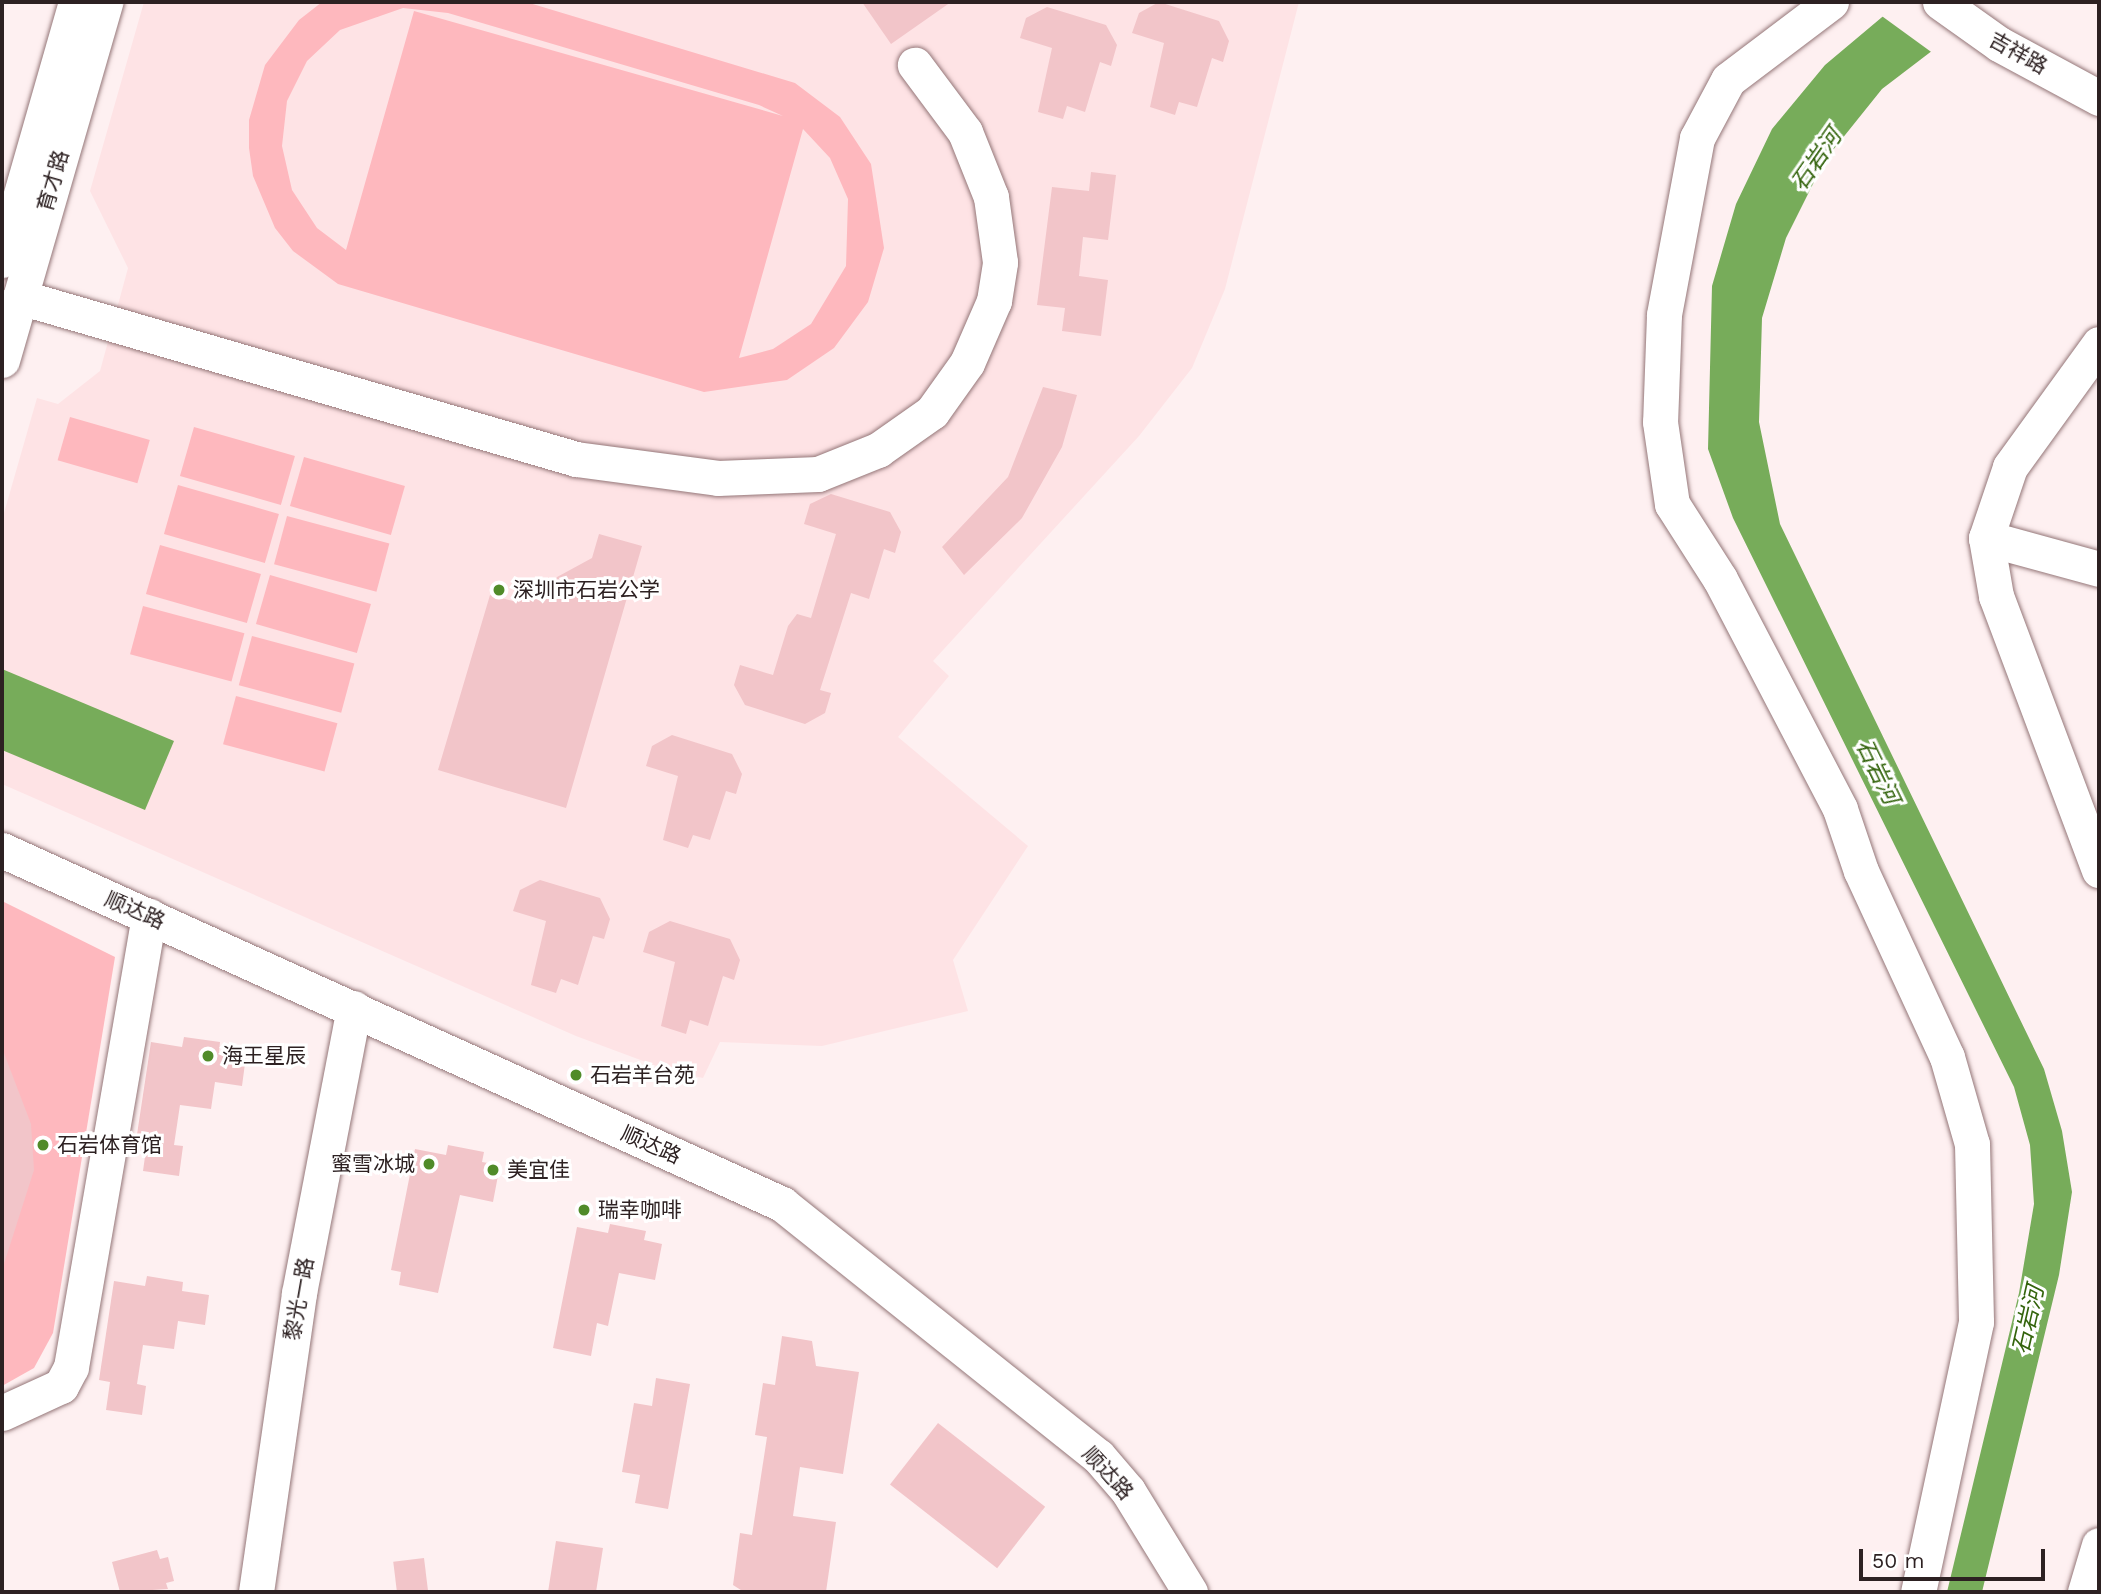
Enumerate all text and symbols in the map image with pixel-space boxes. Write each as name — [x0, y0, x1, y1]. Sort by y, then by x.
street label: 吉祥路 — [1984, 27, 2052, 79]
water label: 石岩河 — [1786, 124, 1848, 196]
street label: 育才路 — [32, 147, 74, 215]
place label: 深圳市石岩公学 — [513, 577, 660, 603]
marker: 深圳市石岩公学 — [491, 582, 507, 598]
water label: 石岩河 — [1849, 735, 1905, 809]
street label: 顺达路 — [101, 886, 169, 934]
place label: 海王星辰 — [222, 1043, 306, 1069]
marker: 海王星辰 — [200, 1048, 216, 1064]
place label: 石岩羊台苑 — [590, 1062, 695, 1088]
marker: 石岩羊台苑 — [568, 1067, 584, 1083]
street label: 顺达路 — [617, 1121, 685, 1169]
place label: 石岩体育馆 — [57, 1132, 162, 1158]
marker: 石岩体育馆 — [35, 1137, 51, 1153]
place label: 蜜雪冰城 — [331, 1151, 415, 1177]
marker: 蜜雪冰城 — [421, 1156, 437, 1172]
place label: 美宜佳 — [507, 1157, 570, 1183]
marker: 美宜佳 — [485, 1162, 501, 1178]
place label: 瑞幸咖啡 — [598, 1197, 682, 1223]
marker: 瑞幸咖啡 — [576, 1202, 592, 1218]
street label: 黎光一路 — [279, 1255, 319, 1343]
water label: 石岩河 — [2008, 1283, 2050, 1357]
street label: 顺达路 — [1078, 1441, 1138, 1505]
scale bar — [1863, 1534, 2048, 1578]
text: 50 m — [1872, 1548, 1924, 1573]

